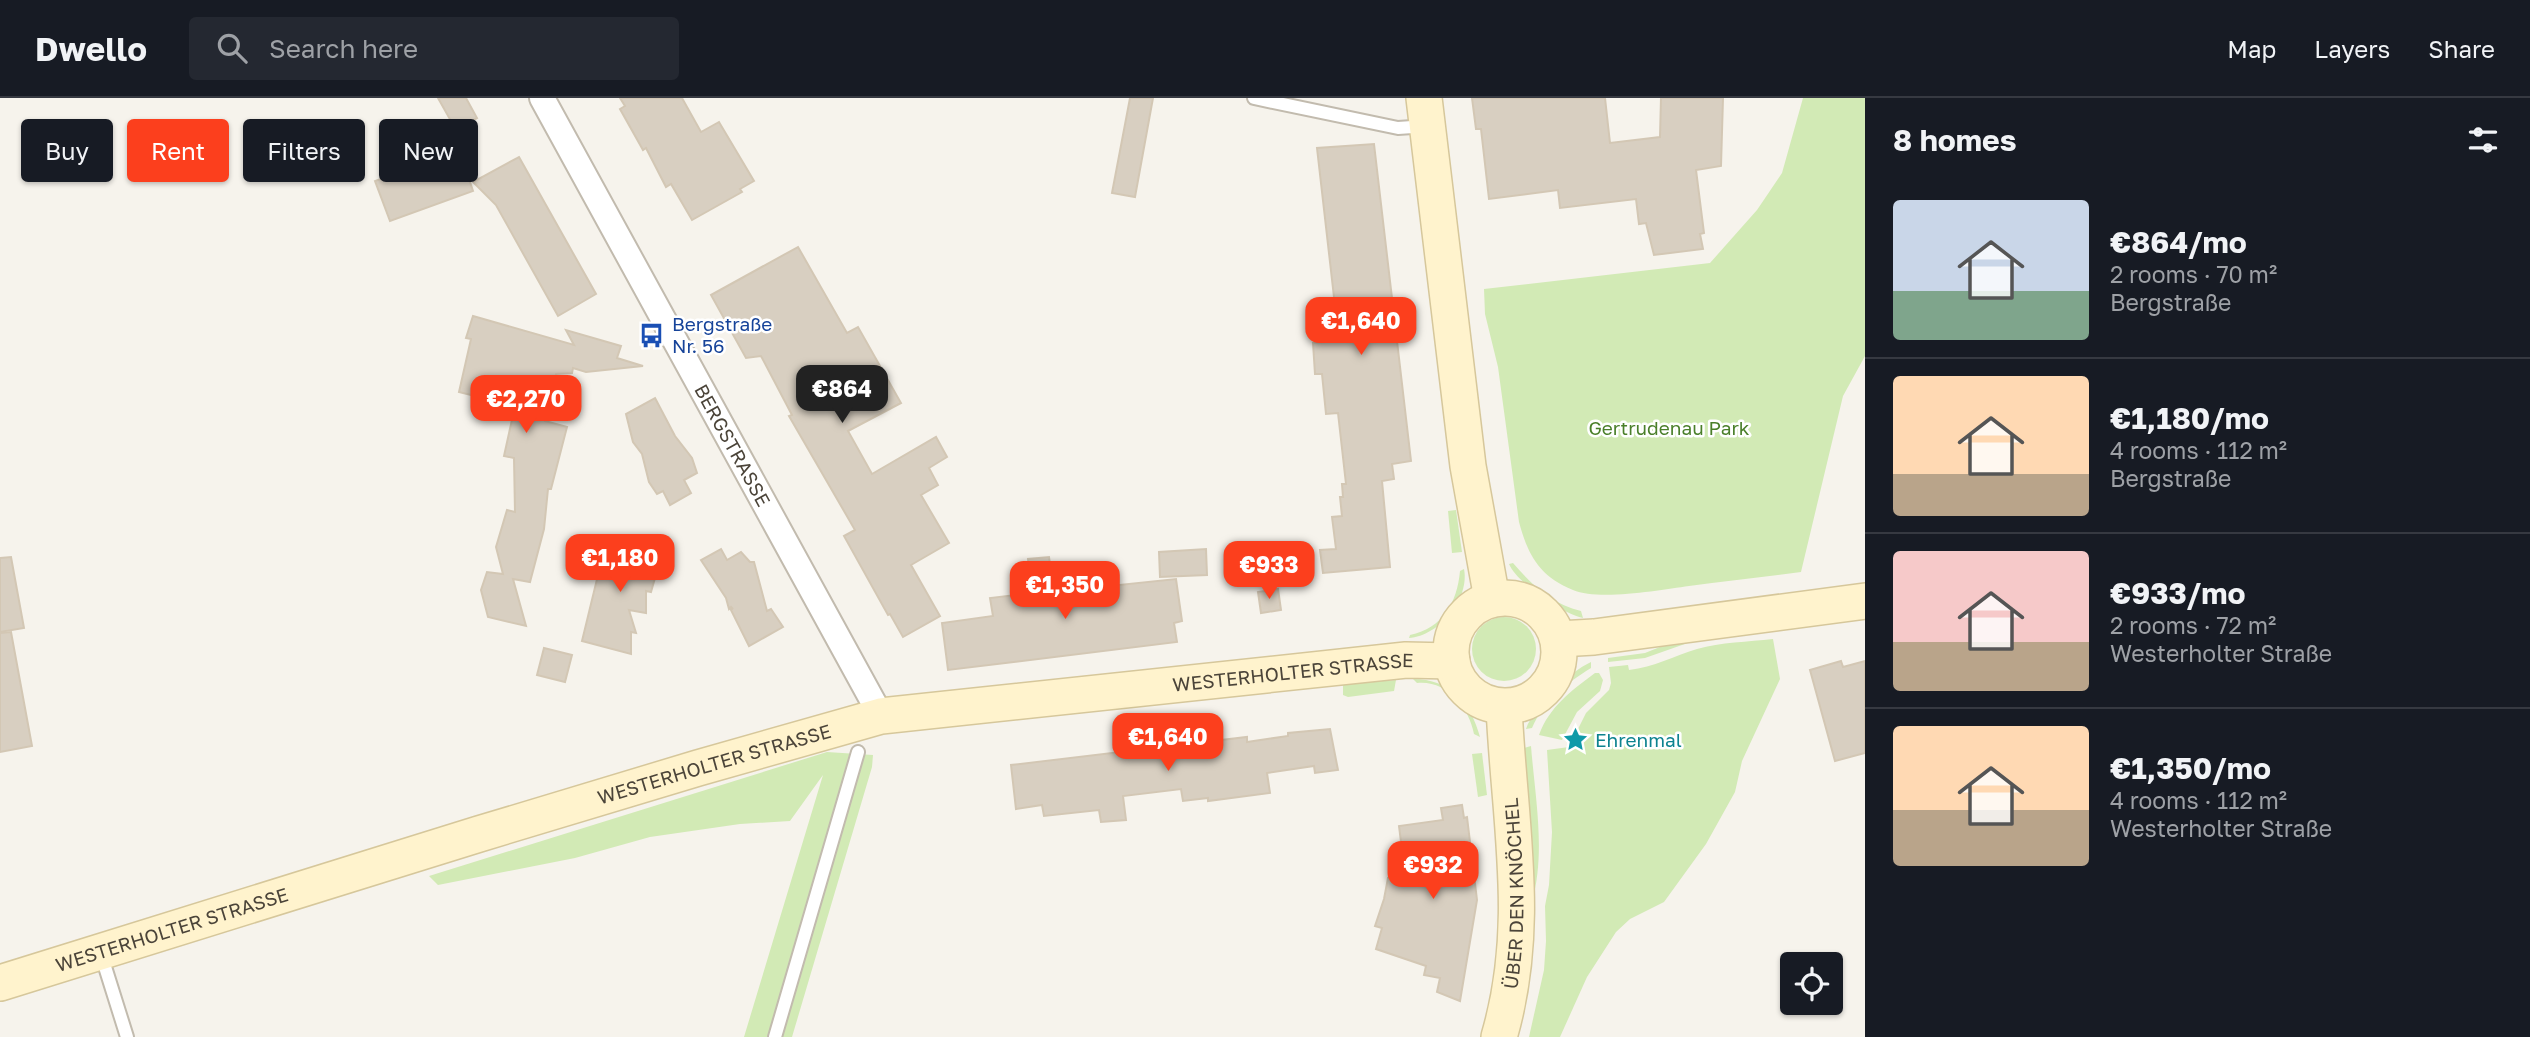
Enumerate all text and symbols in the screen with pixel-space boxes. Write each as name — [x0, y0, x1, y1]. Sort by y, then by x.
search box — [189, 17, 679, 80]
text: Dwello — [35, 29, 147, 68]
icon: search — [213, 29, 251, 67]
text: Search here — [269, 33, 418, 64]
text: Map — [2227, 34, 2276, 63]
text: Layers — [2314, 34, 2390, 63]
text: Share — [2428, 34, 2495, 63]
chip: Buy — [21, 119, 113, 182]
chip: Rent — [127, 119, 229, 182]
chip: Filters — [243, 119, 365, 182]
chip: New — [379, 119, 478, 182]
icon: filters — [2464, 121, 2502, 159]
text: 8 homes — [1893, 122, 2017, 158]
text: €864/mo — [2110, 224, 2247, 260]
icon: home — [1949, 228, 2033, 312]
text: 2 rooms · 70 m² — [2110, 260, 2277, 288]
text: Bergstraße — [2110, 288, 2231, 316]
pin: €1,640 — [1304, 298, 1418, 357]
text: €1,640 — [1321, 306, 1401, 334]
place label: Bergstraße Nr. 56 — [672, 312, 772, 357]
bus stop icon: Bergstraße Nr. 56 — [638, 321, 666, 349]
pin: €864 — [801, 366, 883, 425]
text: €864 — [812, 374, 872, 402]
pin: €2,270 — [469, 376, 583, 435]
street label: BERGSTRASSE — [690, 380, 776, 510]
text: €2,270 — [486, 384, 566, 412]
text: €1,180/mo — [2110, 400, 2269, 436]
icon: home — [1949, 404, 2033, 488]
park label: Gertrudenau Park — [1588, 416, 1750, 439]
text: 4 rooms · 112 m² — [2110, 436, 2287, 464]
text: Bergstraße — [2110, 464, 2231, 492]
pin: €1,180 — [563, 534, 677, 594]
pin: €933 — [1228, 542, 1310, 601]
text: €1,180 — [582, 543, 658, 571]
text: €933 — [1240, 550, 1298, 578]
pin: €1,350 — [1008, 561, 1122, 621]
text: €1,350 — [1026, 570, 1104, 598]
text: €933/mo — [2110, 575, 2245, 611]
icon: home — [1949, 579, 2033, 663]
text: 2 rooms · 72 m² — [2110, 611, 2276, 639]
text: Westerholter Straße — [2110, 639, 2332, 667]
street label: WESTERHOLTER STRASSE — [1171, 648, 1414, 696]
pin: €1,640 — [1111, 714, 1225, 773]
street label: WESTERHOLTER STRASSE — [595, 719, 833, 809]
text: €1,640 — [1128, 722, 1208, 750]
place icon: Ehrenmal — [1561, 726, 1589, 754]
place label: Ehrenmal — [1595, 728, 1682, 751]
text: €1,350/mo — [2110, 750, 2271, 786]
icon: home — [1949, 754, 2033, 838]
text: 4 rooms · 112 m² — [2110, 786, 2287, 814]
street label: ÜBER DEN KNÖCHEL — [1498, 797, 1527, 991]
text: Westerholter Straße — [2110, 814, 2332, 842]
pin: €932 — [1392, 842, 1474, 901]
text: €932 — [1404, 850, 1462, 878]
street label: WESTERHOLTER STRASSE — [53, 882, 291, 976]
map controls — [1780, 952, 1843, 1015]
button: locate — [1780, 952, 1843, 1015]

